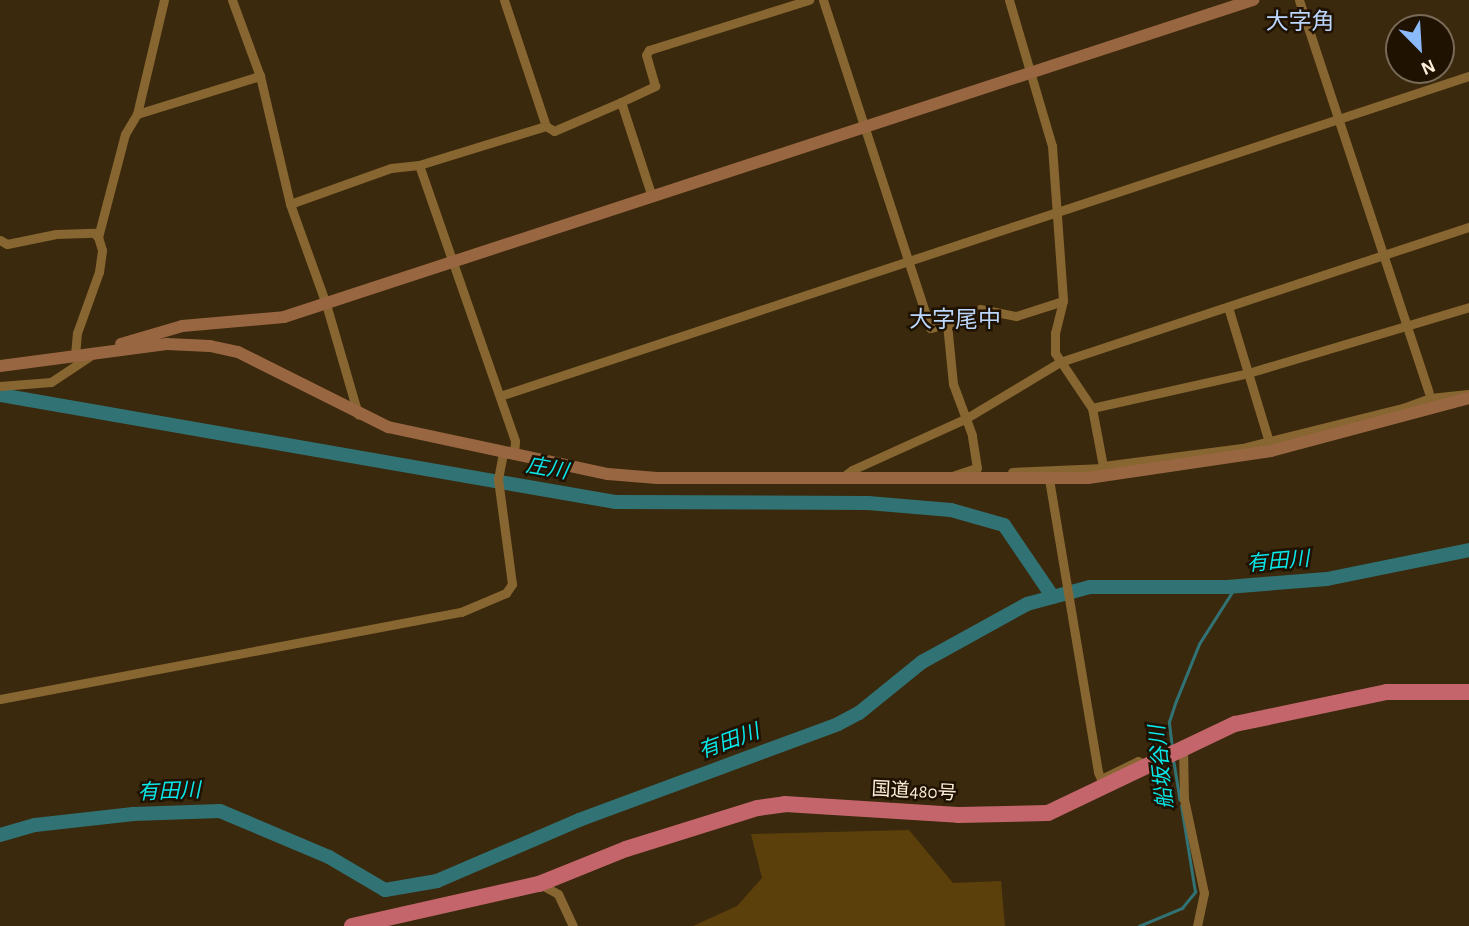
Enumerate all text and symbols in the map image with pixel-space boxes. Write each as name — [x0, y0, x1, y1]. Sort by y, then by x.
district label: 大字角 — [1266, 9, 1334, 37]
north arrow — [1385, 14, 1455, 84]
text: N — [1418, 55, 1438, 78]
district label: 大字尾中 — [909, 307, 1001, 335]
water label: 庄川 — [524, 453, 570, 485]
water label: 有田川 — [1246, 547, 1310, 577]
water label: 有田川 — [695, 719, 763, 765]
water label: 船坂谷川 — [1145, 724, 1179, 810]
water label: 有田川 — [137, 778, 201, 806]
street label: 国道480号 — [871, 778, 957, 806]

